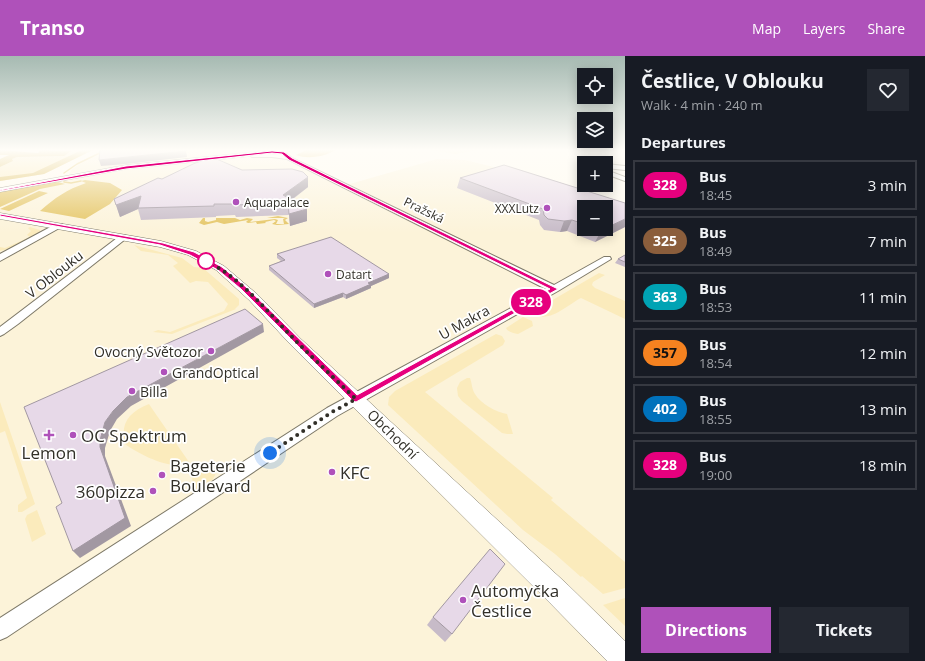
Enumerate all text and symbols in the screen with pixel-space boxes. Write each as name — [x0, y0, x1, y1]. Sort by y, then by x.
text: Transo — [20, 15, 85, 41]
text: Map — [752, 19, 781, 38]
text: Layers — [803, 19, 845, 38]
text: Share — [867, 19, 905, 38]
map controls — [577, 68, 613, 236]
button: locate — [577, 68, 613, 104]
text: Čestlice, V Oblouku — [641, 68, 824, 94]
button: heart — [867, 69, 909, 111]
text: Walk · 4 min · 240 m — [641, 96, 763, 114]
button: layers — [577, 112, 613, 148]
text: Departures — [641, 132, 726, 152]
button: + — [577, 156, 613, 192]
text: Bus — [699, 166, 726, 186]
text: 328 — [653, 175, 677, 194]
text: 3 min — [868, 175, 907, 195]
text: 18:45 — [699, 186, 732, 204]
street label: Pražská — [401, 193, 447, 227]
place label: Aquapalace — [244, 194, 309, 211]
marker: Aquapalace — [231, 197, 241, 207]
place label: XXXLutz — [495, 200, 539, 217]
button: − — [577, 200, 613, 236]
marker: XXXLutz — [542, 203, 552, 213]
text: Bus — [699, 222, 726, 242]
text: 325 — [653, 231, 677, 250]
text: 7 min — [868, 231, 907, 251]
text: 18:49 — [699, 242, 732, 260]
street label: V Oblouku — [21, 246, 87, 302]
unlabelled marker — [197, 252, 215, 270]
place label: Datart — [336, 266, 372, 283]
marker: Datart — [323, 269, 333, 279]
text: Bus — [699, 278, 726, 298]
text: 363 — [653, 287, 677, 306]
text: 11 min — [859, 287, 907, 307]
line badge: 328 — [508, 289, 554, 315]
text: 328 — [519, 292, 543, 311]
text: 18:53 — [699, 298, 732, 316]
street label: U Makra — [435, 300, 493, 344]
text: Bus — [699, 334, 726, 354]
place label: Ovocný Světozor — [94, 342, 203, 361]
text: 357 — [653, 343, 677, 362]
text: 12 min — [859, 343, 907, 363]
marker: Ovocný Světozor — [206, 346, 216, 356]
text: 18:54 — [699, 354, 732, 372]
place label: GrandOptical — [172, 363, 259, 382]
marker: GrandOptical — [159, 367, 169, 377]
place label: Billa — [140, 382, 167, 401]
marker: Billa — [127, 386, 137, 396]
text: Bus — [699, 390, 726, 410]
text: 402 — [653, 399, 677, 418]
text: 13 min — [859, 399, 907, 419]
street label: Obchodní — [363, 405, 423, 463]
text: 18:55 — [699, 410, 732, 428]
place label: OC Spektrum — [81, 424, 187, 447]
marker: Lemon — [44, 430, 54, 440]
marker: OC Spektrum — [68, 430, 78, 440]
place label: Lemon — [22, 441, 76, 464]
your location — [260, 443, 280, 463]
text: Bus — [699, 446, 726, 466]
place label: Bageterie Boulevard — [170, 454, 251, 497]
text: 328 — [653, 455, 677, 474]
text: 18 min — [859, 455, 907, 475]
place label: KFC — [340, 461, 370, 484]
text: 19:00 — [699, 466, 732, 484]
marker: KFC — [327, 467, 337, 477]
marker: Bageterie Boulevard — [157, 470, 167, 480]
place label: 360pizza — [76, 480, 145, 503]
marker: 360pizza — [148, 486, 158, 496]
place label: Automyčka Čestlice — [471, 579, 559, 622]
marker: Automyčka Čestlice — [458, 595, 468, 605]
button: Directions — [641, 607, 771, 653]
button: Tickets — [779, 607, 909, 653]

